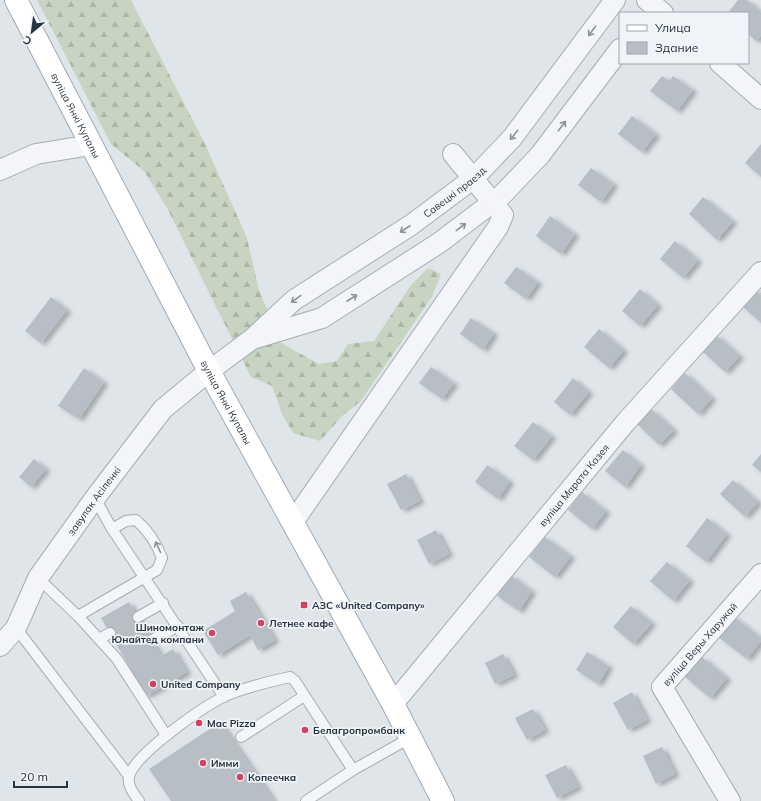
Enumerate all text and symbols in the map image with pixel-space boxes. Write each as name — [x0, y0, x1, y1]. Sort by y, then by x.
north arrow — [12, 12, 52, 52]
legend — [619, 12, 749, 64]
text: Улица — [654, 20, 691, 35]
one-way arrow — [588, 26, 596, 37]
text: С — [20, 33, 34, 49]
text: Здание — [655, 40, 699, 55]
street label: вуліца Янкі Купалы — [48, 71, 103, 160]
one-way arrow — [558, 121, 567, 132]
one-way arrow — [509, 130, 518, 141]
street label: Савецкі праезд — [421, 164, 489, 221]
one-way arrow — [455, 222, 466, 231]
one-way arrow — [399, 225, 411, 233]
one-way arrow — [346, 294, 357, 302]
one-way arrow — [290, 295, 301, 303]
street label: вуліца Янкі Купалы — [198, 358, 254, 447]
street label: вуліца Марата Казея — [536, 441, 612, 529]
street label: завулак Асіпенкі — [65, 464, 124, 538]
one-way arrow — [154, 541, 161, 553]
place label: АЗС «United Company» — [312, 599, 425, 612]
marker: АЗС «United Company» — [299, 600, 309, 610]
street label: вуліца Веры Харужай — [660, 600, 740, 689]
place label: Летнее кафе — [269, 617, 334, 630]
marker: Летнее кафе — [256, 618, 266, 628]
place label: Шиномонтаж Юнайтед компани — [112, 621, 205, 646]
marker: Шиномонтаж Юнайтед компани — [207, 628, 217, 638]
place label: United Company — [161, 678, 241, 691]
marker: United Company — [148, 679, 158, 689]
place label: Mac Pizza — [207, 717, 256, 730]
marker: Mac Pizza — [194, 718, 204, 728]
place label: Белагропромбанк — [313, 724, 405, 737]
marker: Белагропромбанк — [300, 725, 310, 735]
place label: Имми — [211, 757, 239, 770]
marker: Имми — [198, 758, 208, 768]
scale bar — [14, 763, 67, 789]
text: 20 m — [20, 769, 48, 784]
place label: Копеечка — [248, 771, 296, 784]
marker: Копеечка — [235, 772, 245, 782]

